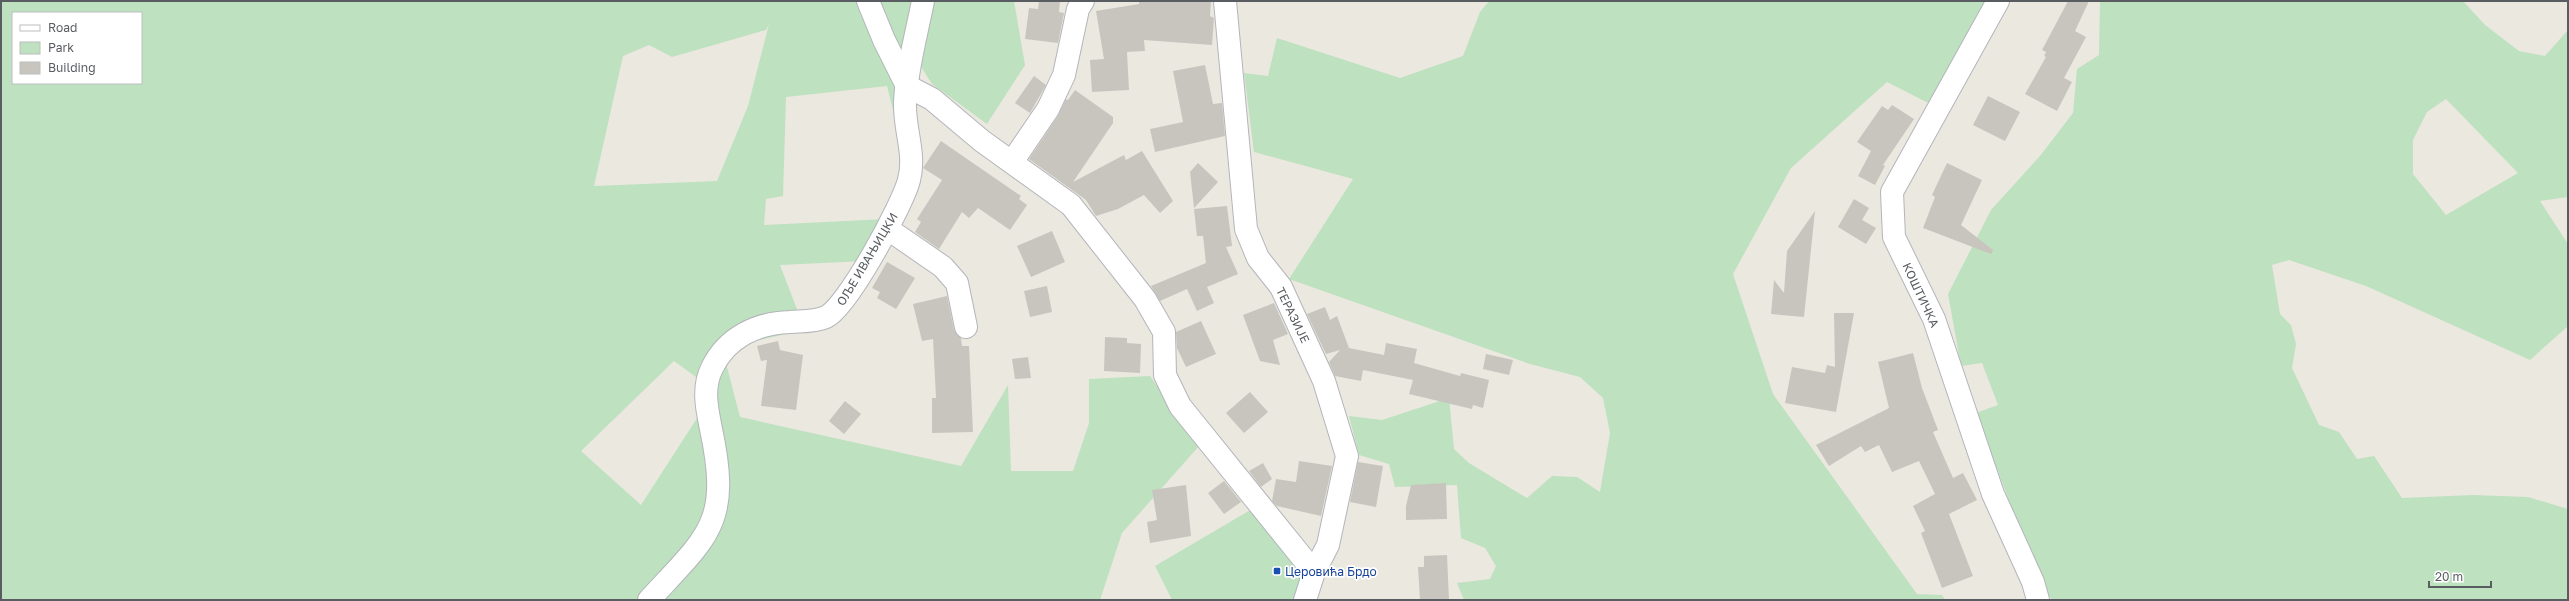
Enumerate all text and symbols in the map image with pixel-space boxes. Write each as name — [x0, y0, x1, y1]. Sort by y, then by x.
legend — [12, 12, 142, 84]
text: Road — [48, 20, 77, 35]
text: Park — [48, 40, 74, 55]
text: Building — [48, 60, 96, 75]
street label: ОЉЕ ИВАЊИЦКИ — [833, 210, 901, 308]
street label: КОШТИЧКА — [1899, 260, 1943, 330]
street label: ТЕРАЗИЈЕ — [1273, 285, 1313, 345]
scale bar — [2429, 563, 2491, 589]
place label: Церовића Брдо — [1285, 564, 1377, 579]
marker: Церовића Брдо — [1272, 566, 1282, 576]
text: 20 m — [2435, 569, 2463, 584]

